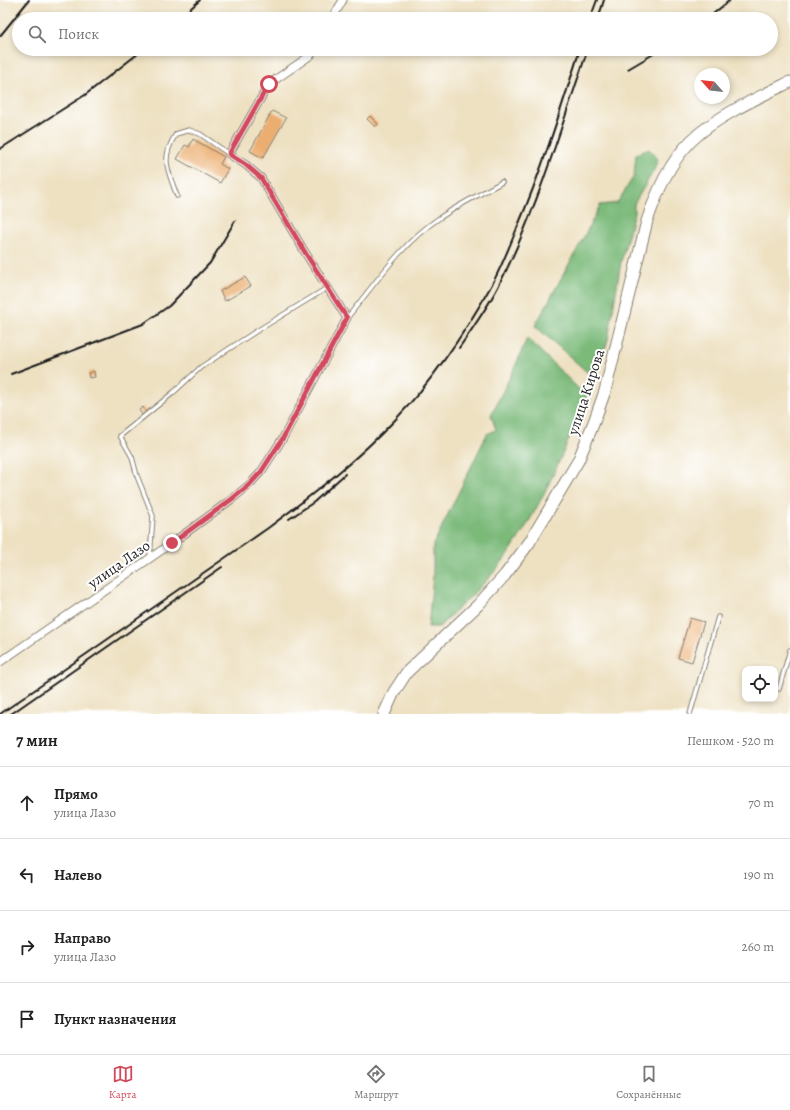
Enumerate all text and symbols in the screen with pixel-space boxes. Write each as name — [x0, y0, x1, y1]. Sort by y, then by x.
search box — [12, 12, 778, 56]
icon: search — [26, 23, 48, 45]
text: Поиск — [58, 24, 99, 44]
north arrow — [694, 68, 730, 104]
route start — [260, 75, 278, 93]
street label: улица Кирова — [562, 346, 609, 438]
route end — [163, 534, 181, 552]
street label: улица Лазо — [83, 535, 154, 593]
map controls — [742, 666, 778, 702]
button: locate — [742, 666, 778, 702]
text: 7 мин — [16, 729, 58, 752]
text: Пешком · 520 m — [687, 732, 774, 749]
text: Прямо — [54, 784, 98, 804]
icon: ahead — [16, 792, 38, 814]
text: 70 m — [748, 794, 774, 811]
text: улица Лазо — [54, 804, 116, 821]
icon: left — [16, 864, 38, 886]
text: Налево — [54, 865, 102, 885]
text: 190 m — [743, 866, 774, 883]
text: Направо — [54, 928, 111, 948]
icon: right — [16, 936, 38, 958]
text: 260 m — [741, 938, 774, 955]
text: улица Лазо — [54, 948, 116, 965]
icon: arrive — [16, 1008, 38, 1030]
text: Пункт назначения — [54, 1009, 176, 1029]
tab: Карта — [109, 1063, 137, 1102]
tab: Маршрут — [354, 1063, 399, 1102]
tab: Сохранённые — [616, 1063, 681, 1102]

